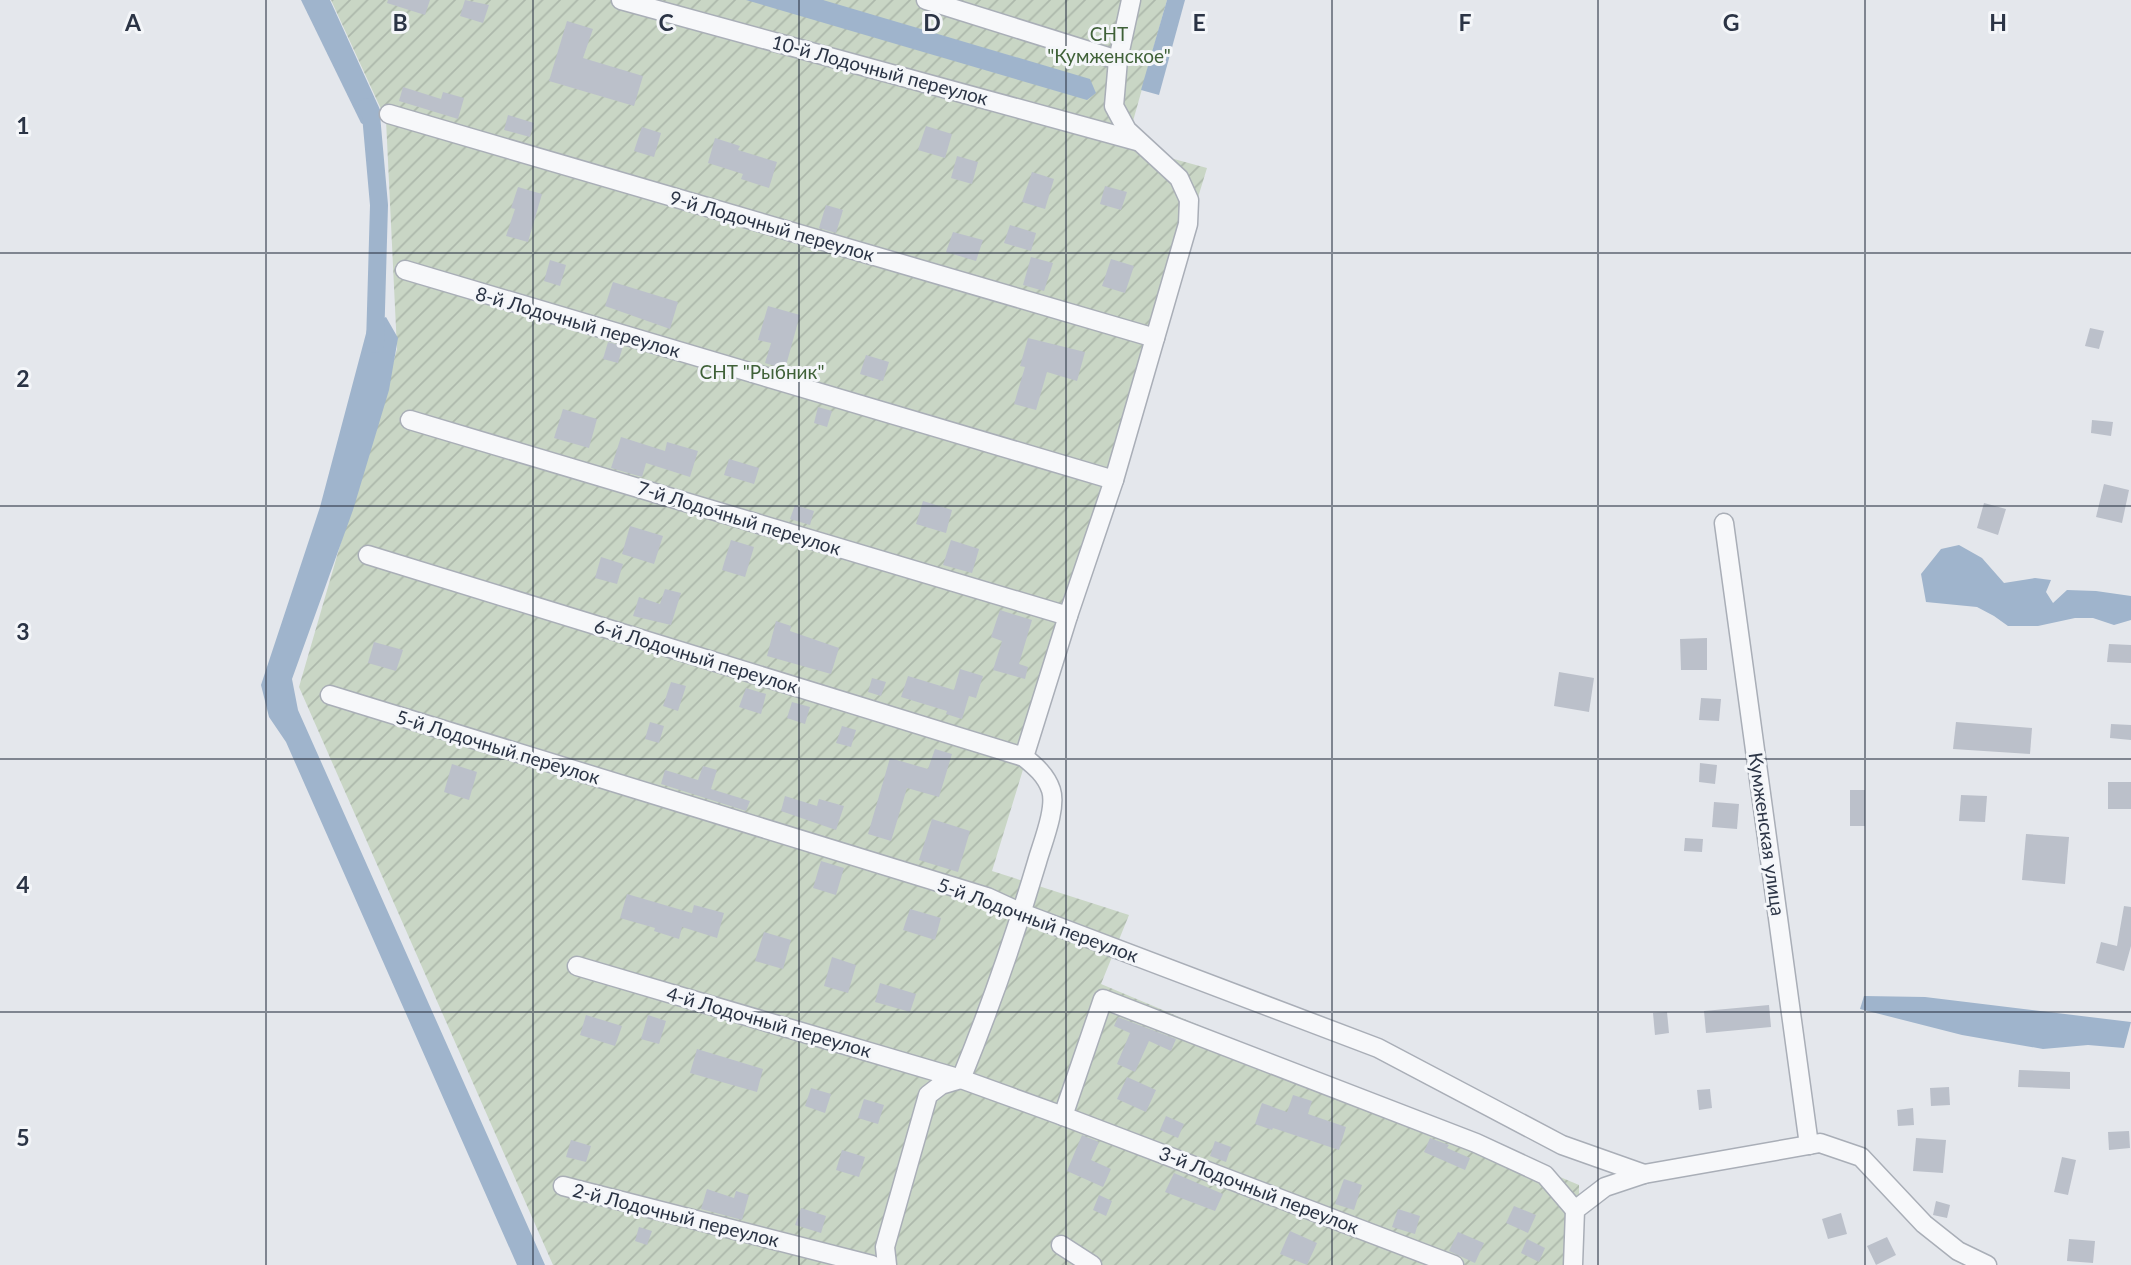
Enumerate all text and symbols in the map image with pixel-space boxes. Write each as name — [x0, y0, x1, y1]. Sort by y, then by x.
text: A — [124, 8, 142, 36]
text: B — [392, 8, 408, 36]
text: C — [658, 8, 674, 36]
text: D — [923, 8, 941, 36]
text: E — [1192, 8, 1206, 36]
text: F — [1458, 8, 1472, 36]
text: G — [1723, 8, 1739, 36]
text: H — [1989, 8, 2007, 36]
park label: СНТ "Кумженское" — [1047, 22, 1171, 67]
street label: 10-й Лодочный переулок — [769, 30, 991, 110]
text: 1 — [16, 111, 30, 139]
street label: 9-й Лодочный переулок — [667, 185, 877, 266]
street label: 8-й Лодочный переулок — [473, 281, 683, 362]
park label: СНТ "Рыбник" — [700, 360, 824, 383]
text: 2 — [16, 364, 30, 392]
street label: 7-й Лодочный переулок — [634, 476, 844, 560]
street label: 6-й Лодочный переулок — [591, 614, 801, 698]
text: 3 — [16, 617, 30, 645]
street label: 5-й Лодочный переулок — [393, 705, 603, 789]
street label: Кумженская улица — [1745, 751, 1790, 917]
text: 4 — [16, 870, 30, 898]
street label: 5-й Лодочный переулок — [935, 872, 1142, 967]
street label: 4-й Лодочный переулок — [664, 981, 874, 1062]
text: 5 — [16, 1123, 30, 1151]
street label: 3-й Лодочный переулок — [1156, 1141, 1362, 1238]
street label: 2-й Лодочный переулок — [571, 1178, 782, 1251]

